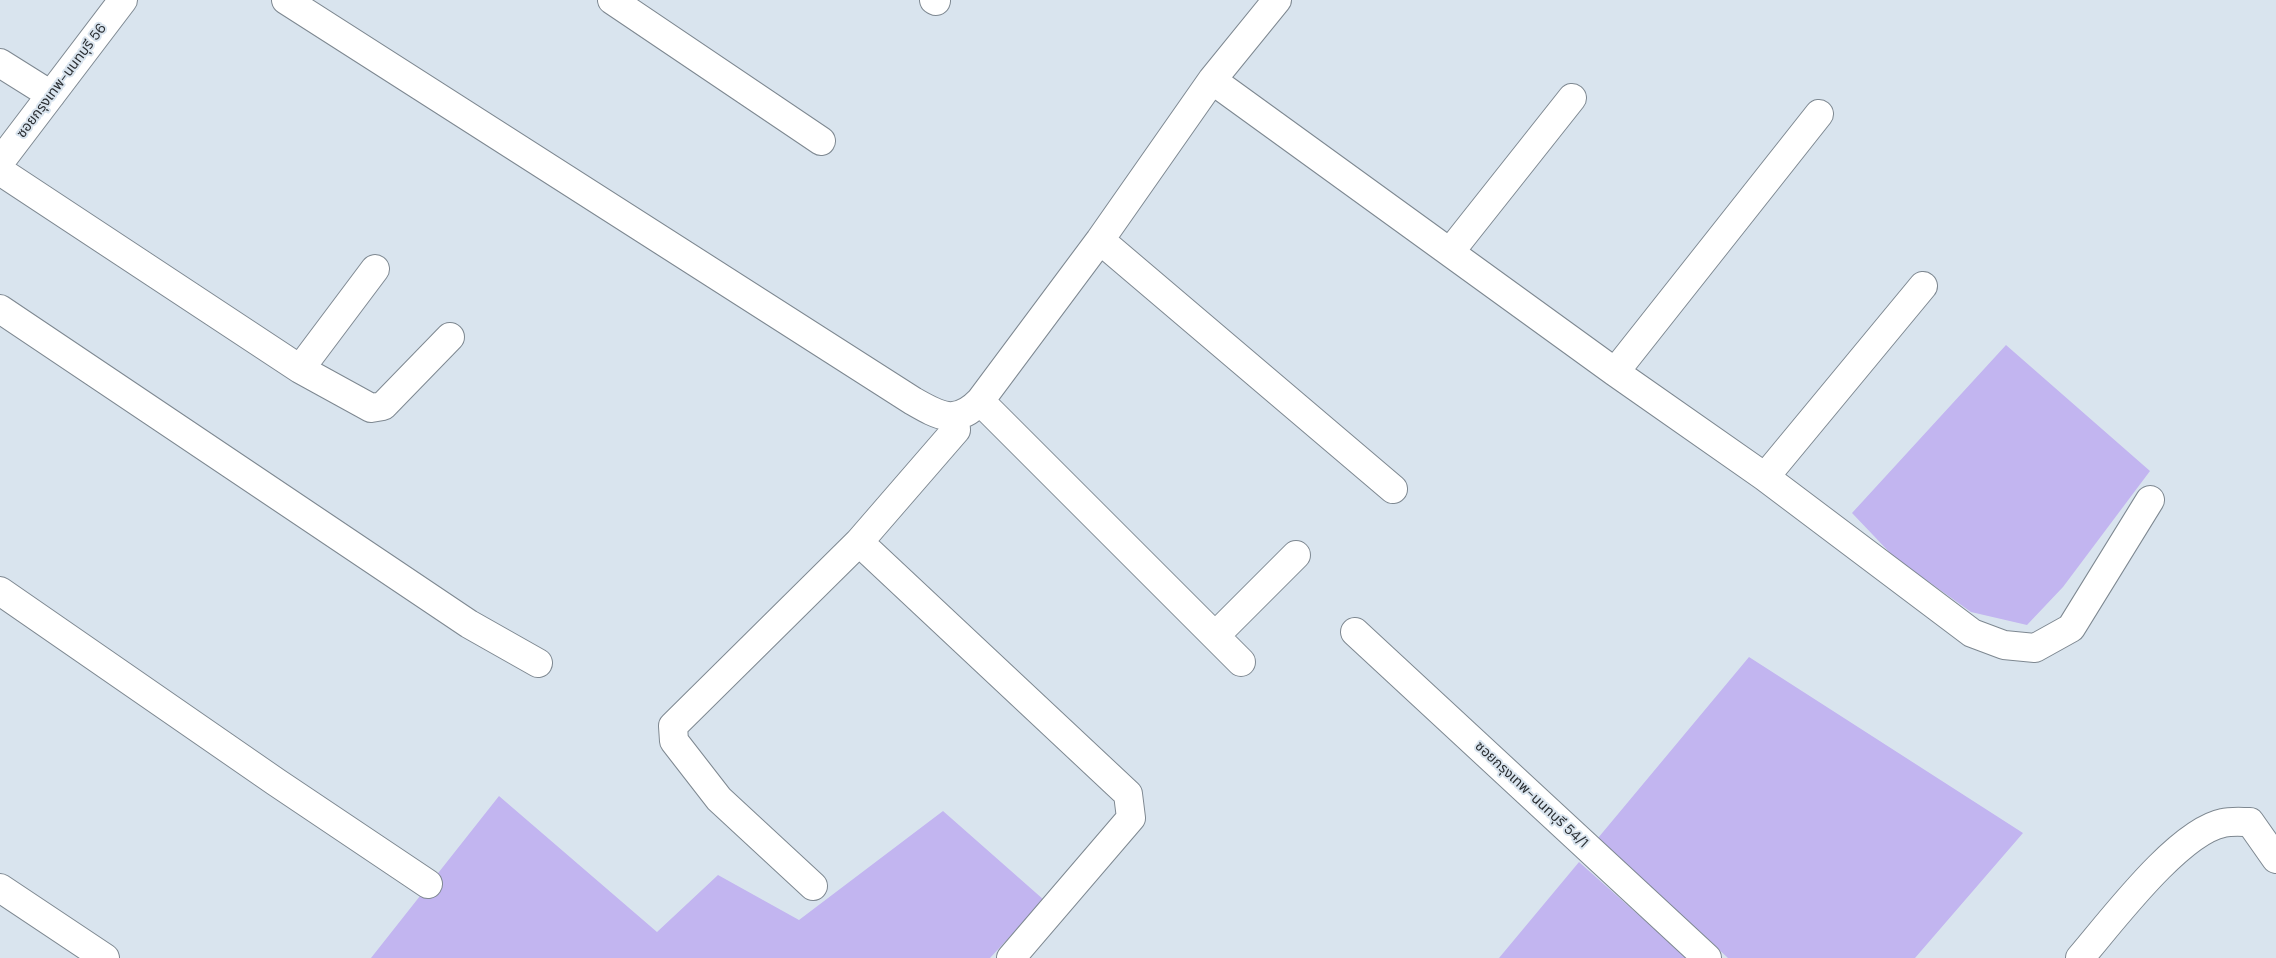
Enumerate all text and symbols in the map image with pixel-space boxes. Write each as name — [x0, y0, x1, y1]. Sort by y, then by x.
street label: ซอยกรุงเทพ-นนทบุรี 56 — [14, 20, 110, 142]
street label: ซอยกรุงเทพ-นนทบุรี 54/1 — [1471, 738, 1591, 852]

